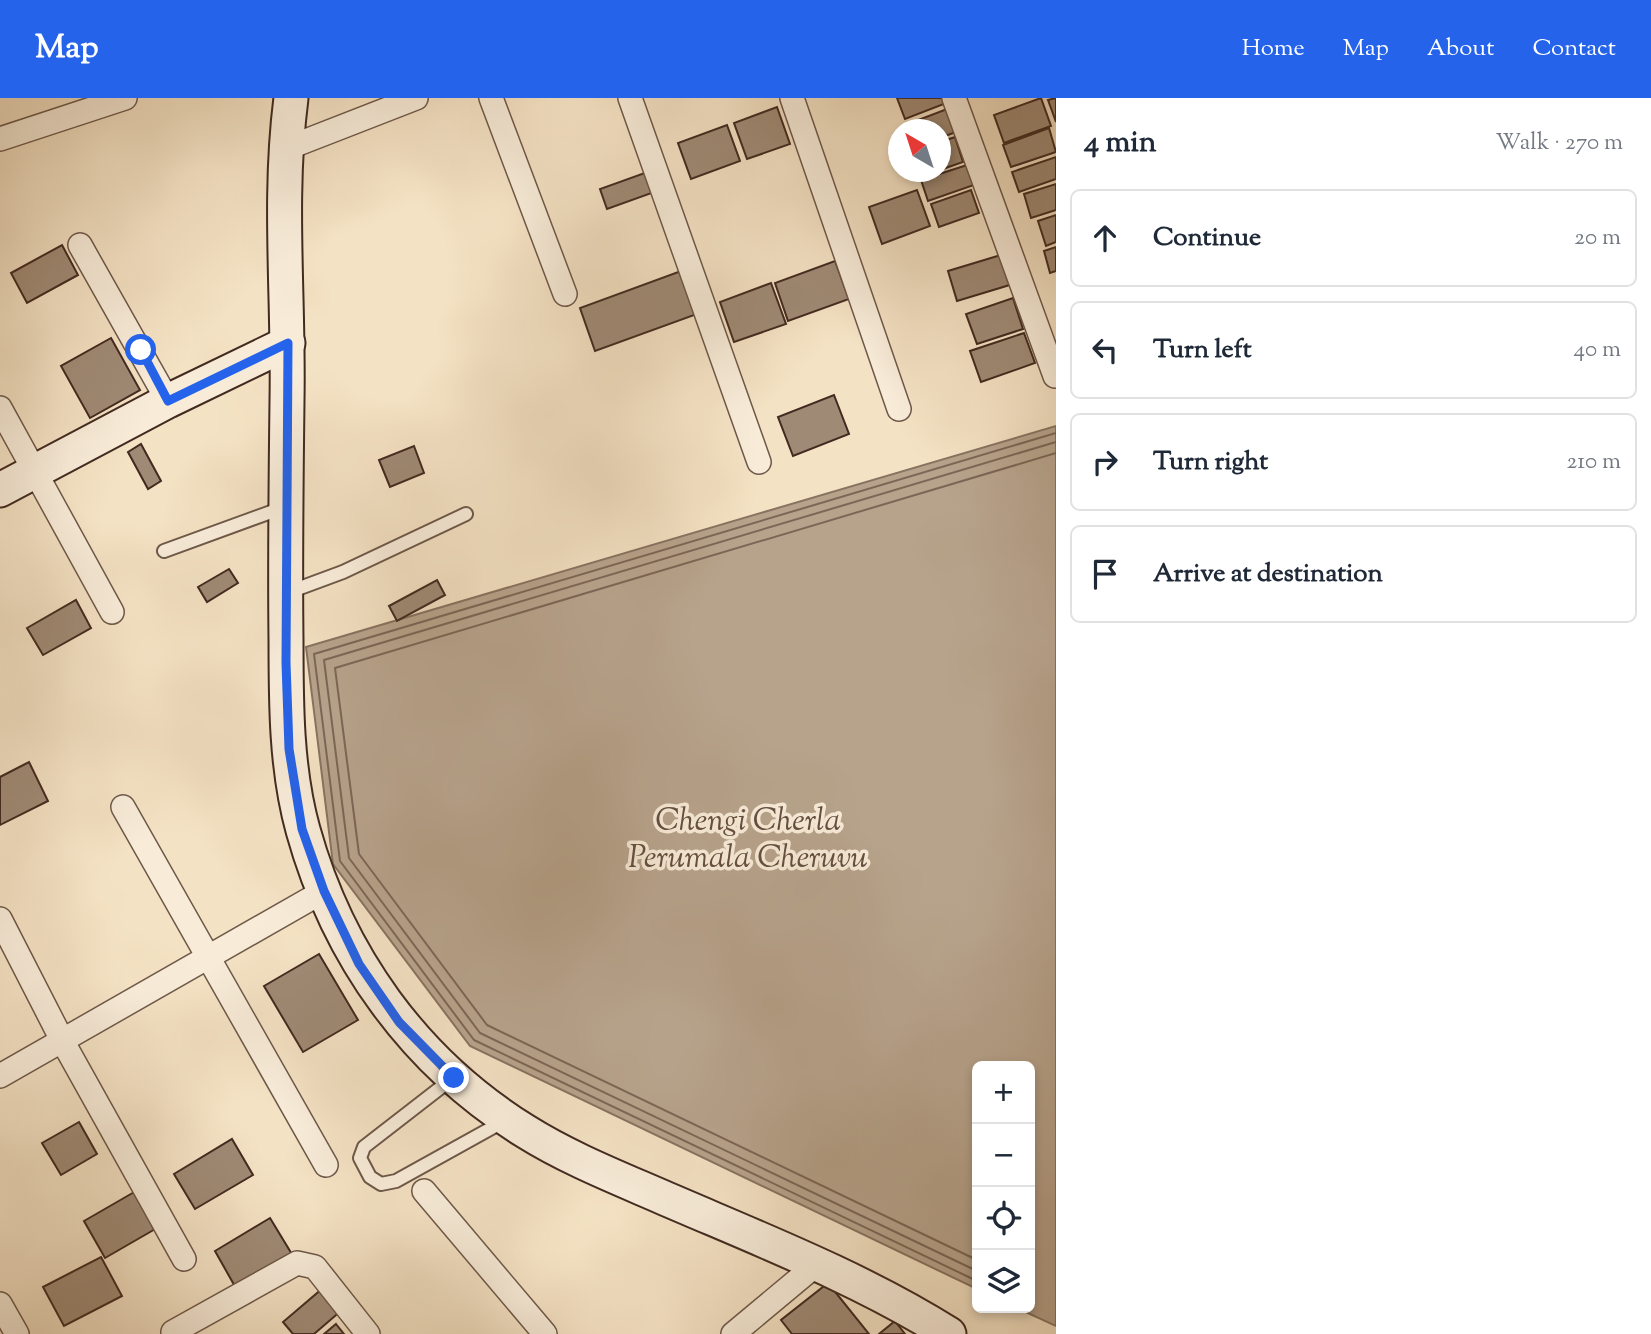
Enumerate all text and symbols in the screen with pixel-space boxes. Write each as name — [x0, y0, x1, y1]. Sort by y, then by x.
text: Map — [35, 25, 99, 73]
text: Home — [1242, 32, 1305, 66]
text: Map — [1343, 32, 1389, 66]
text: About — [1427, 32, 1494, 66]
text: Contact — [1532, 32, 1616, 66]
north arrow — [888, 119, 951, 182]
text: 4 min — [1084, 122, 1157, 165]
text: Walk · 270 m — [1495, 127, 1623, 160]
icon: ahead — [1086, 219, 1124, 257]
text: Continue — [1153, 220, 1261, 257]
text: 20 m — [1574, 222, 1621, 255]
icon: left — [1086, 331, 1124, 369]
text: Turn left — [1153, 332, 1252, 369]
route start — [125, 334, 156, 365]
text: 40 m — [1574, 334, 1621, 367]
icon: right — [1086, 443, 1124, 481]
text: Turn right — [1153, 444, 1268, 481]
text: 210 m — [1567, 446, 1621, 479]
icon: arrive — [1086, 555, 1124, 593]
text: Arrive at destination — [1153, 556, 1383, 593]
water label: Chengi Cherla Perumala Cheruvu — [628, 799, 868, 882]
map controls — [972, 1061, 1035, 1313]
button: + — [972, 1061, 1035, 1124]
route end — [438, 1062, 469, 1093]
button: − — [972, 1124, 1035, 1187]
button: locate — [972, 1187, 1035, 1250]
button: layers — [972, 1250, 1035, 1313]

